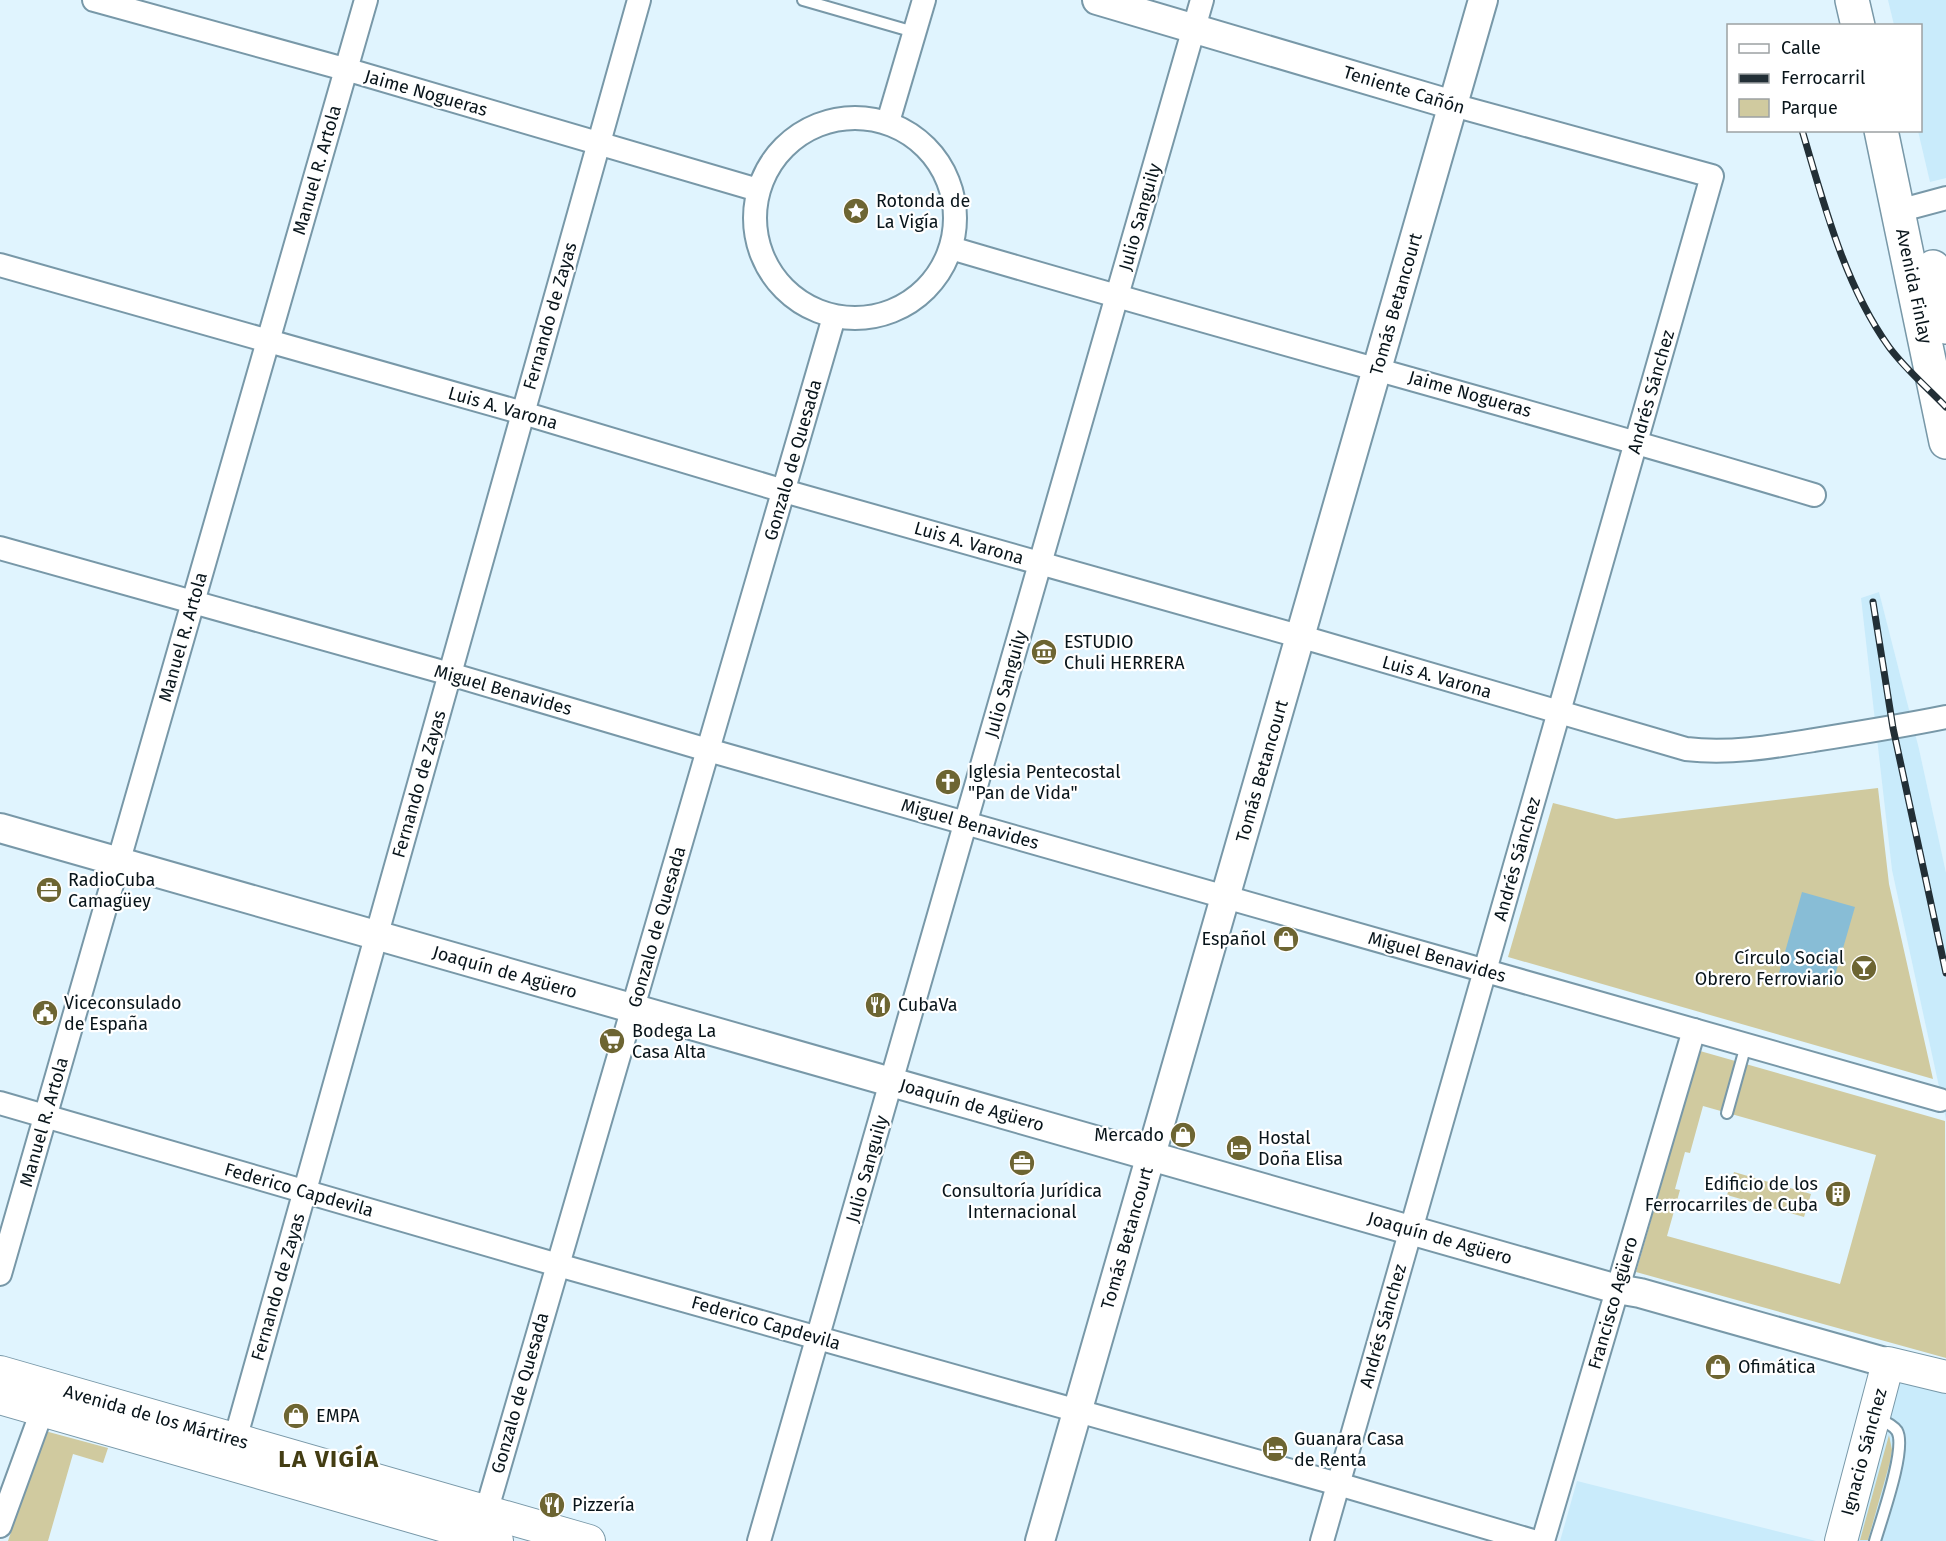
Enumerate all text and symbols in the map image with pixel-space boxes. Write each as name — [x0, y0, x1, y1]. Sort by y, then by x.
legend — [1727, 24, 1922, 132]
text: Calle — [1781, 37, 1821, 59]
street label: Teniente Cañón — [1340, 61, 1468, 119]
street label: Jaime Nogueras — [362, 65, 490, 121]
text: Ferrocarril — [1781, 67, 1865, 89]
text: Parque — [1781, 97, 1838, 119]
street label: Manuel R. Artola — [288, 103, 346, 237]
street label: Julio Sanguily — [1114, 161, 1166, 273]
place label: Rotonda de La Vigía — [876, 190, 970, 233]
place icon: Rotonda de La Vigía — [841, 196, 871, 226]
street label: Avenida Finlay — [1891, 226, 1937, 346]
street label: Tomás Betancourt — [1365, 230, 1427, 378]
street label: Fernando de Zayas — [518, 240, 582, 392]
street label: Andrés Sánchez — [1623, 327, 1679, 456]
street label: Jaime Nogueras — [1406, 366, 1534, 422]
street label: Gonzalo de Quesada — [759, 377, 827, 543]
street label: Luis A. Varona — [446, 382, 560, 434]
street label: Luis A. Varona — [912, 517, 1026, 569]
street label: Manuel R. Artola — [154, 570, 212, 704]
street label: Julio Sanguily — [980, 628, 1032, 740]
place label: ESTUDIO Chuli HERRERA — [1064, 631, 1185, 674]
museum icon: ESTUDIO Chuli HERRERA — [1029, 637, 1059, 667]
street label: Luis A. Varona — [1380, 651, 1494, 703]
street label: Miguel Benavides — [432, 660, 574, 720]
street label: Tomás Betancourt — [1231, 697, 1293, 845]
street label: Fernando de Zayas — [387, 708, 451, 860]
place label: Iglesia Pentecostal "Pan de Vida" — [968, 761, 1120, 804]
church icon: Iglesia Pentecostal "Pan de Vida" — [933, 767, 963, 797]
street label: Miguel Benavides — [899, 794, 1041, 854]
street label: Andrés Sánchez — [1489, 794, 1545, 923]
street label: Gonzalo de Quesada — [623, 844, 691, 1010]
place label: RadioCuba Camagüey — [68, 869, 155, 912]
office icon: RadioCuba Camagüey — [34, 875, 64, 905]
shop icon: Español — [1271, 924, 1301, 954]
street label: Miguel Benavides — [1366, 927, 1508, 987]
place label: Español — [1201, 928, 1266, 950]
street label: Joaquín de Agüero — [430, 941, 580, 1003]
place label: Círculo Social Obrero Ferroviario — [1695, 947, 1844, 990]
bar icon: Círculo Social Obrero Ferroviario — [1849, 953, 1879, 983]
restaurant icon: CubaVa — [863, 990, 893, 1020]
place label: Viceconsulado de España — [64, 992, 182, 1035]
place label: CubaVa — [898, 994, 958, 1016]
public building icon: Viceconsulado de España — [30, 998, 60, 1028]
place label: Bodega La Casa Alta — [632, 1020, 716, 1063]
supermarket icon: Bodega La Casa Alta — [597, 1026, 627, 1056]
street label: Manuel R. Artola — [15, 1055, 73, 1189]
street label: Joaquín de Agüero — [897, 1074, 1047, 1136]
street label: Julio Sanguily — [841, 1113, 893, 1225]
shop icon: Mercado — [1168, 1120, 1198, 1150]
place label: Mercado — [1094, 1124, 1164, 1146]
place label: Hostal Doña Elisa — [1258, 1127, 1343, 1170]
hotel icon: Hostal Doña Elisa — [1224, 1133, 1254, 1163]
office icon: Consultoría Jurídica Internacional — [1007, 1148, 1037, 1178]
street label: Federico Capdevila — [222, 1158, 376, 1222]
street label: Tomás Betancourt — [1096, 1164, 1158, 1312]
place label: Edificio de los Ferrocarriles de Cuba — [1645, 1173, 1818, 1216]
building icon: Edificio de los Ferrocarriles de Cuba — [1823, 1179, 1853, 1209]
place label: Consultoría Jurídica Internacional — [942, 1180, 1102, 1223]
street label: Joaquín de Agüero — [1365, 1207, 1515, 1269]
street label: Fernando de Zayas — [246, 1211, 310, 1363]
street label: Francisco Agüero — [1584, 1234, 1642, 1372]
street label: Andrés Sánchez — [1355, 1261, 1411, 1390]
street label: Federico Capdevila — [689, 1291, 843, 1355]
street label: Gonzalo de Quesada — [486, 1310, 554, 1476]
shop icon: Ofimática — [1703, 1352, 1733, 1382]
place label: Ofimática — [1738, 1356, 1816, 1378]
street label: Avenida de los Mártires — [61, 1380, 251, 1454]
street label: Ignacio Sánchez — [1836, 1386, 1892, 1518]
shop icon: EMPA — [281, 1401, 311, 1431]
place label: EMPA — [316, 1405, 360, 1427]
place label: Guanara Casa de Renta — [1294, 1428, 1404, 1471]
hotel icon: Guanara Casa de Renta — [1260, 1434, 1290, 1464]
district label: LA VIGÍA — [278, 1444, 380, 1473]
restaurant icon: Pizzería — [537, 1490, 567, 1520]
place label: Pizzería — [572, 1494, 635, 1516]

